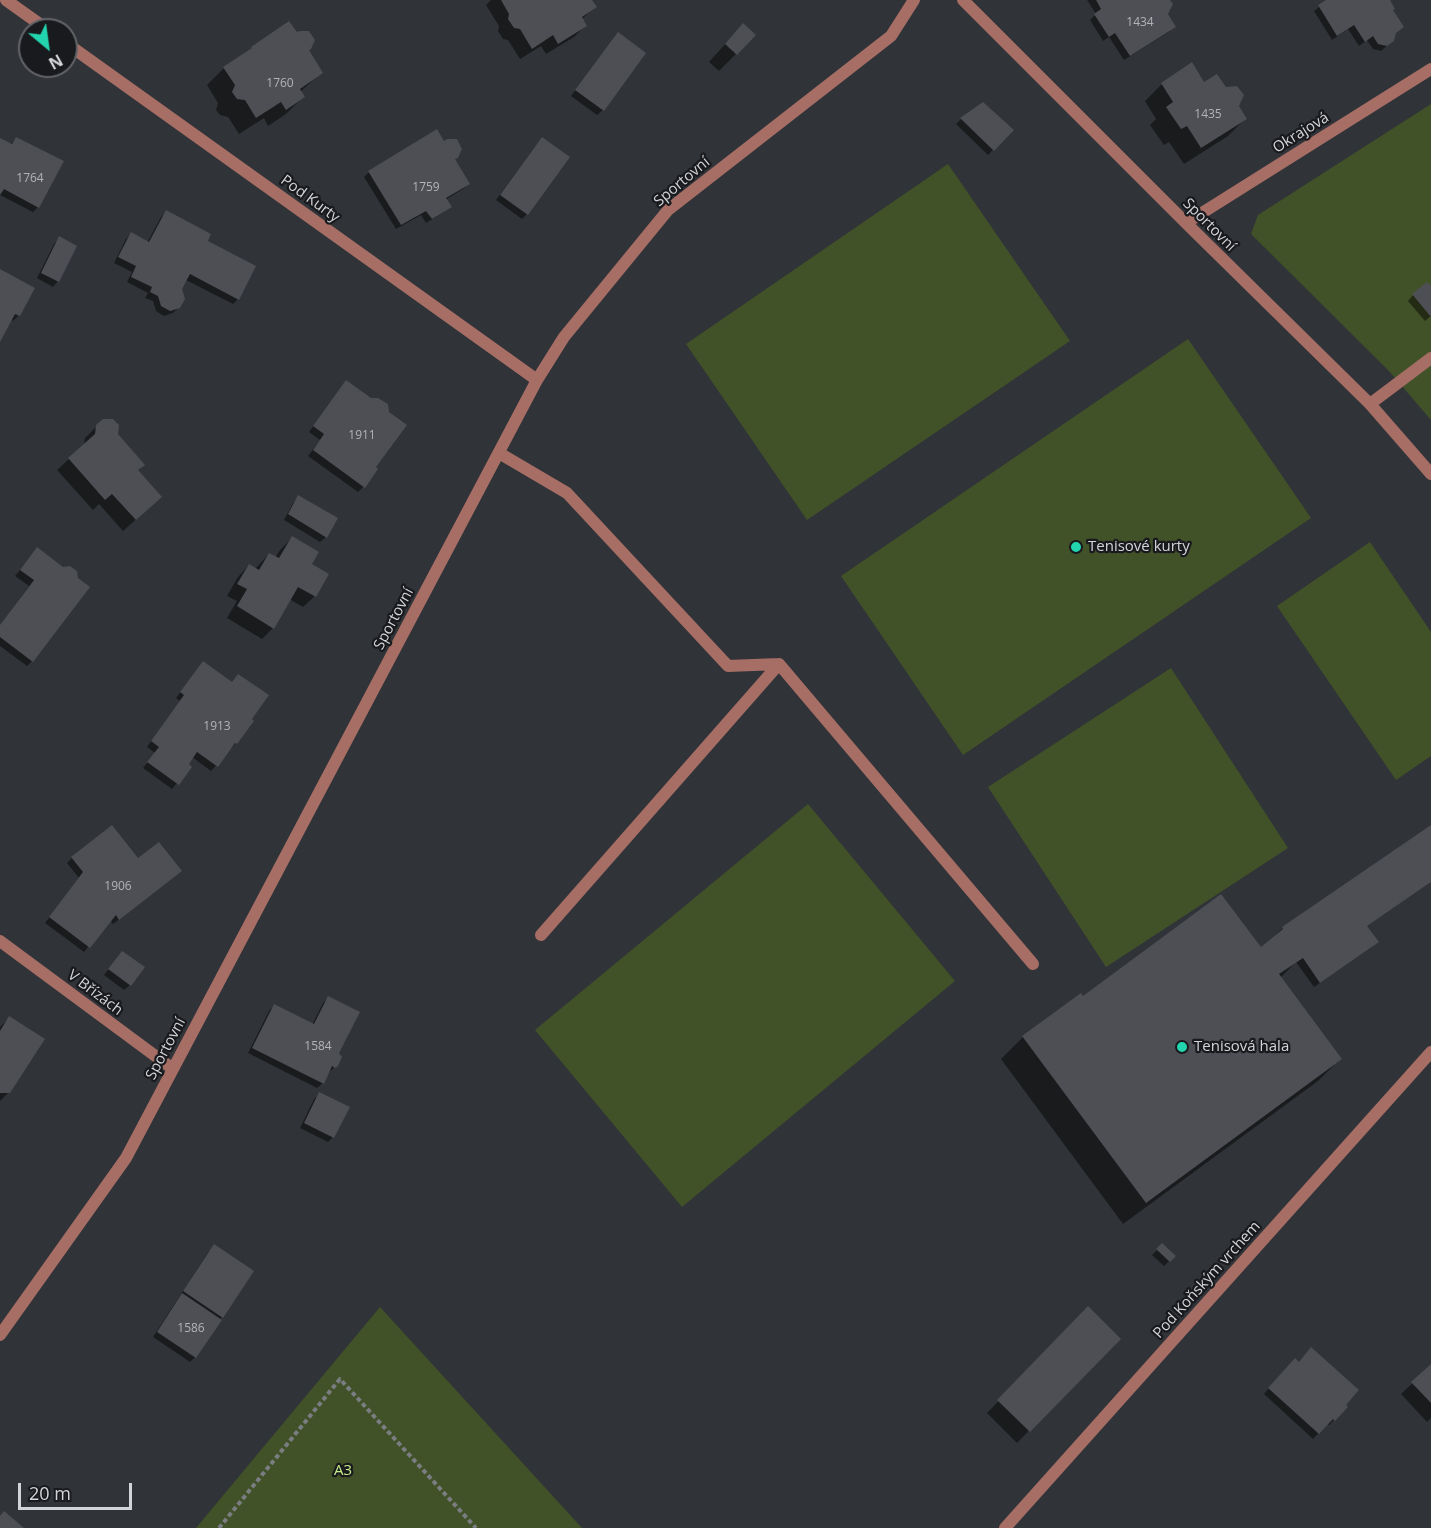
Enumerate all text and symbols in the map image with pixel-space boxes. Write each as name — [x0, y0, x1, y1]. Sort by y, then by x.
house number: 1434 — [1126, 16, 1154, 30]
north arrow — [18, 18, 78, 78]
text: N — [45, 49, 67, 75]
house number: 1760 — [266, 77, 294, 91]
house number: 1435 — [1194, 108, 1222, 122]
street label: Okrajová — [1270, 109, 1332, 157]
street label: Sportovní — [650, 153, 714, 211]
house number: 1764 — [16, 172, 44, 186]
street label: Pod Kurty — [277, 172, 343, 226]
house number: 1759 — [412, 181, 440, 195]
street label: Sportovní — [1179, 195, 1239, 255]
house number: 1911 — [348, 429, 376, 443]
place label: Tenisové kurty — [1088, 538, 1190, 556]
marker: Tenisové kurty — [1069, 540, 1083, 554]
street label: Sportovní — [370, 585, 418, 653]
house number: 1913 — [203, 720, 231, 734]
house number: 1906 — [104, 880, 132, 894]
street label: V Břízách — [64, 966, 126, 1020]
street label: Sportovní — [142, 1015, 190, 1083]
place label: Tenisová hala — [1194, 1038, 1289, 1056]
house number: 1584 — [304, 1040, 332, 1054]
marker: Tenisová hala — [1175, 1040, 1189, 1054]
street label: Pod Koňským vrchem — [1150, 1218, 1264, 1342]
house number: 1586 — [177, 1322, 205, 1336]
park label: A3 — [334, 1462, 352, 1480]
scale bar — [21, 1471, 135, 1509]
text: 20 m — [29, 1481, 71, 1505]

